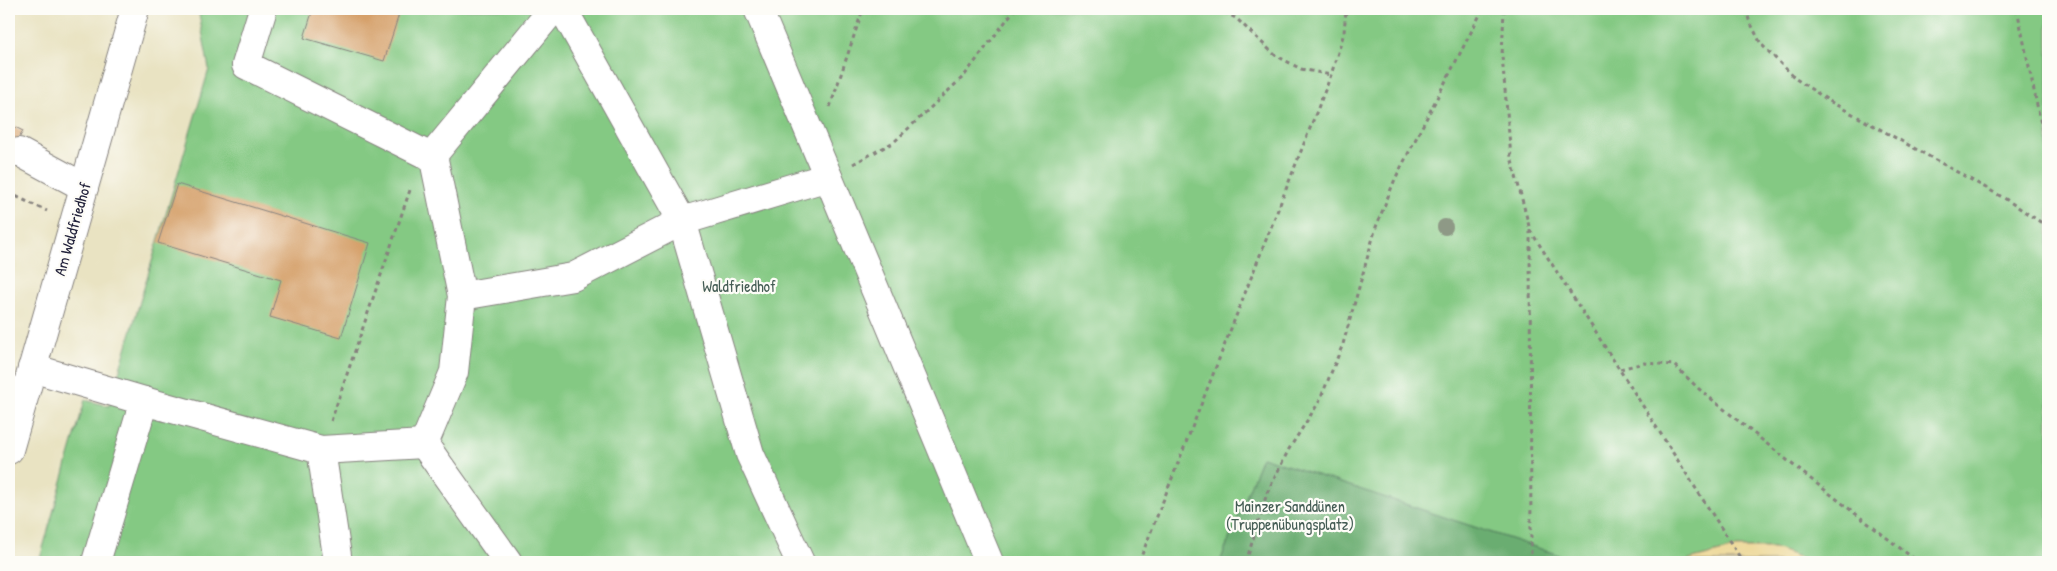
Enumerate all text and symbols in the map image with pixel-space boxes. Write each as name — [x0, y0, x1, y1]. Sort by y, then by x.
street label: Am Waldfriedhof — [48, 180, 96, 278]
park label: Waldfriedhof — [702, 275, 776, 297]
park label: Mainzer Sanddünen (Truppenübungsplatz) — [1226, 495, 1354, 535]

